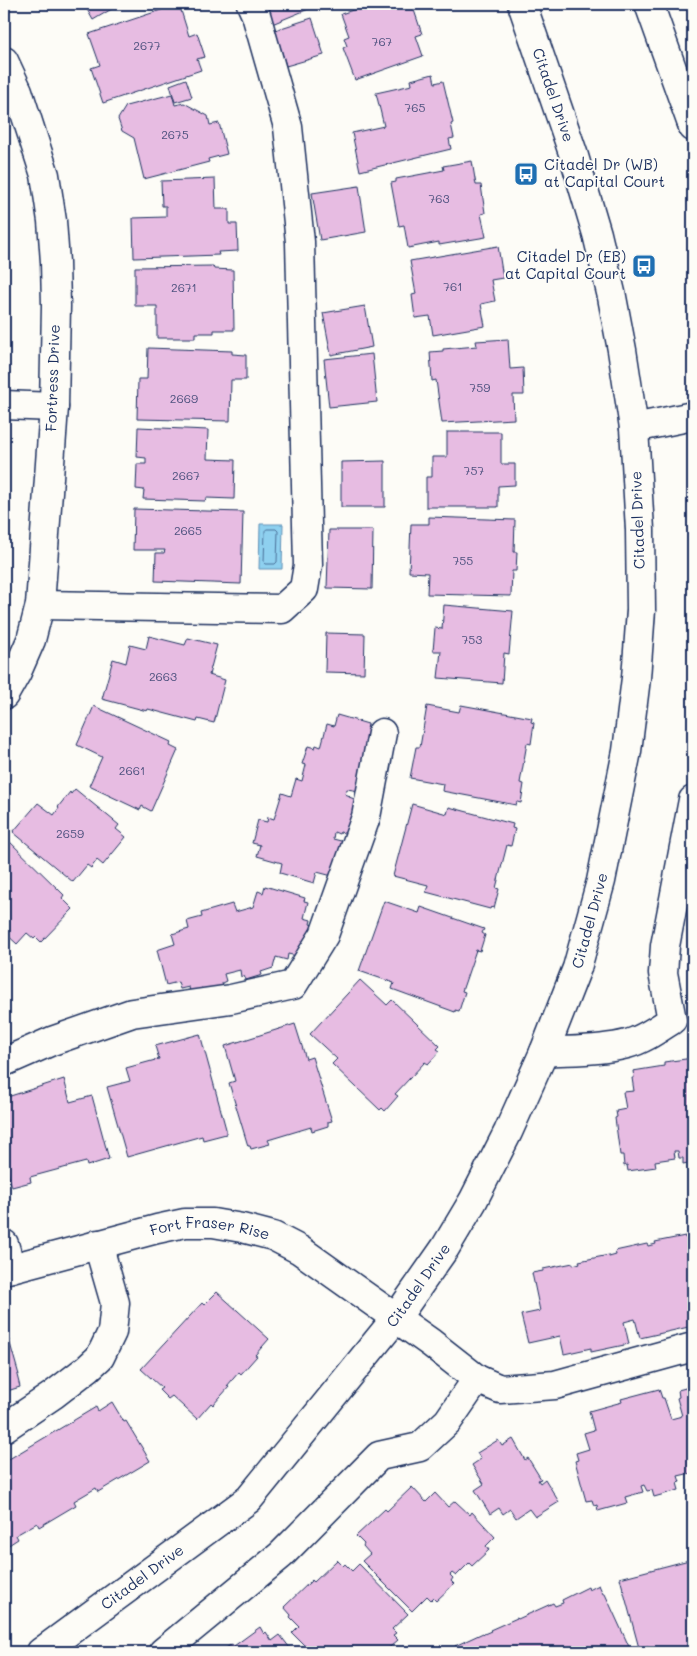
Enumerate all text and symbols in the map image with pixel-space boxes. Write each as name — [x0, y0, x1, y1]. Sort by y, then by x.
house number: 767 — [372, 33, 393, 49]
house number: 2677 — [133, 37, 161, 53]
street label: Citadel Drive — [528, 45, 579, 144]
house number: 765 — [405, 99, 425, 115]
house number: 2675 — [161, 126, 189, 142]
place label: Citadel Dr (WB) at Capital Court — [544, 154, 665, 191]
bus stop icon: Citadel Dr (WB) at Capital Court — [513, 161, 539, 187]
house number: 763 — [429, 190, 449, 206]
place label: Citadel Dr (EB) at Capital Court — [505, 246, 626, 283]
bus stop icon: Citadel Dr (EB) at Capital Court — [631, 253, 657, 279]
house number: 761 — [443, 278, 463, 294]
house number: 2671 — [171, 279, 197, 295]
street label: Fortress Drive — [40, 324, 64, 432]
house number: 759 — [470, 379, 490, 395]
house number: 2669 — [170, 390, 198, 406]
house number: 757 — [464, 462, 484, 478]
house number: 2667 — [172, 467, 200, 483]
street label: Citadel Drive — [625, 471, 649, 569]
house number: 2665 — [174, 522, 202, 538]
house number: 755 — [453, 552, 473, 568]
house number: 753 — [462, 631, 482, 647]
house number: 2663 — [149, 668, 177, 684]
house number: 2661 — [119, 762, 145, 778]
house number: 2659 — [56, 825, 84, 841]
street label: Citadel Drive — [566, 871, 611, 970]
street label: Fort Fraser Rise — [147, 1212, 272, 1244]
street label: Citadel Drive — [381, 1239, 454, 1331]
street label: Citadel Drive — [96, 1539, 187, 1614]

